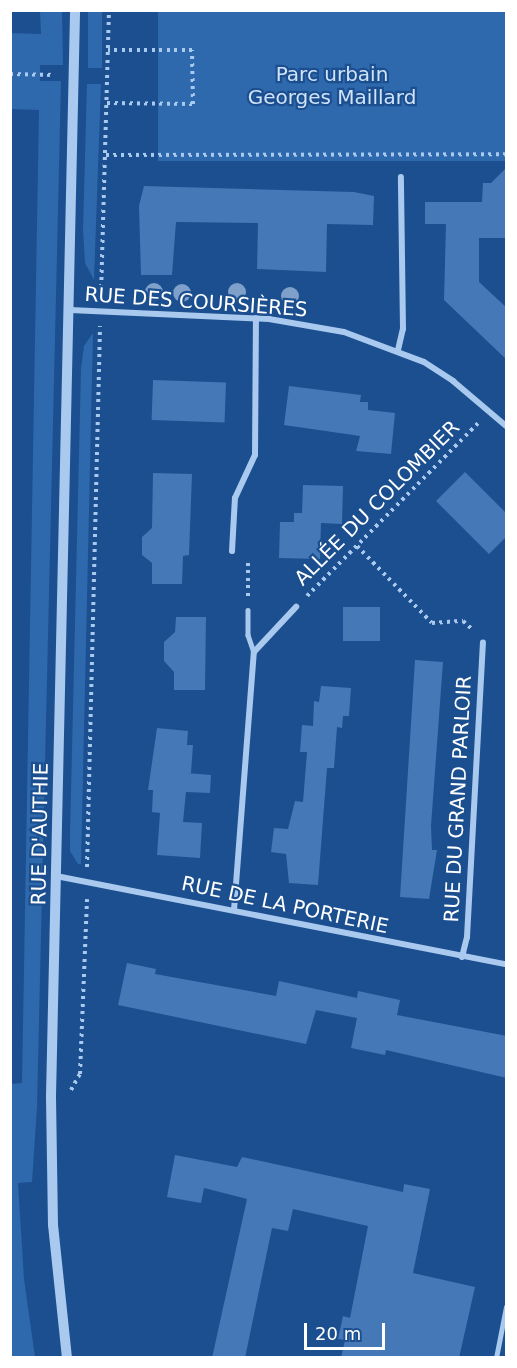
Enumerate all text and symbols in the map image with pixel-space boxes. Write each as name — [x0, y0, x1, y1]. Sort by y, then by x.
park label: Parc urbain Georges Maillard — [248, 62, 416, 109]
street label: RUE DES COURSIÈRES — [84, 282, 308, 322]
street label: ALLÉE DU COLOMBIER — [290, 416, 464, 590]
street label: RUE DU GRAND PARLOIR — [440, 675, 476, 923]
street label: RUE D'AUTHIE — [27, 763, 53, 905]
street label: RUE DE LA PORTERIE — [179, 871, 391, 939]
scale bar — [307, 1311, 388, 1349]
text: 20 m — [315, 1323, 361, 1344]

